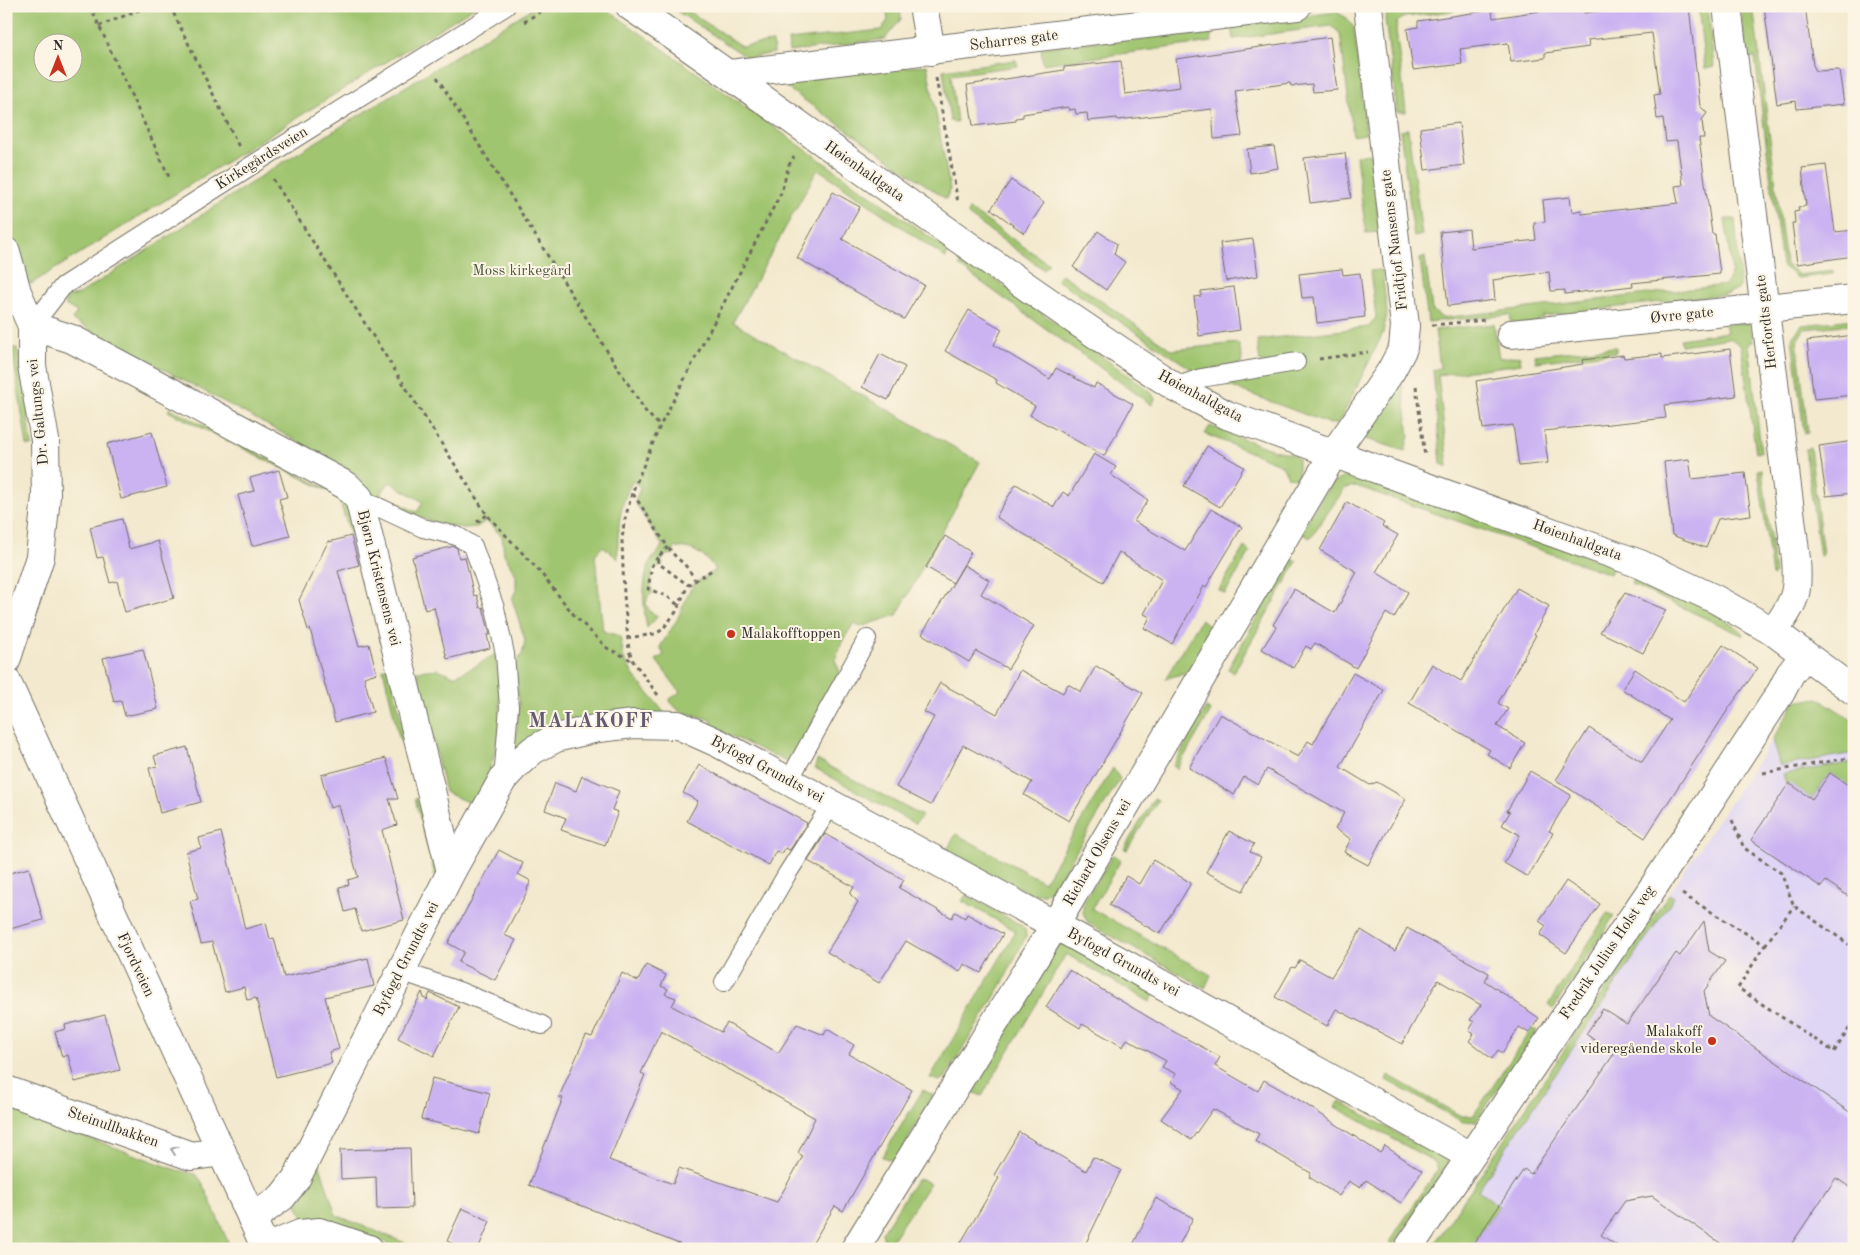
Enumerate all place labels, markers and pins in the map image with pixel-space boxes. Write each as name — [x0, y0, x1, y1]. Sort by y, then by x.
place label: Malakofftoppen — [741, 627, 841, 642]
marker: Malakofftoppen — [725, 628, 737, 640]
place label: Malakoff videregående skole — [1580, 1025, 1703, 1057]
marker: Malakoff videregående skole — [1706, 1035, 1718, 1047]

